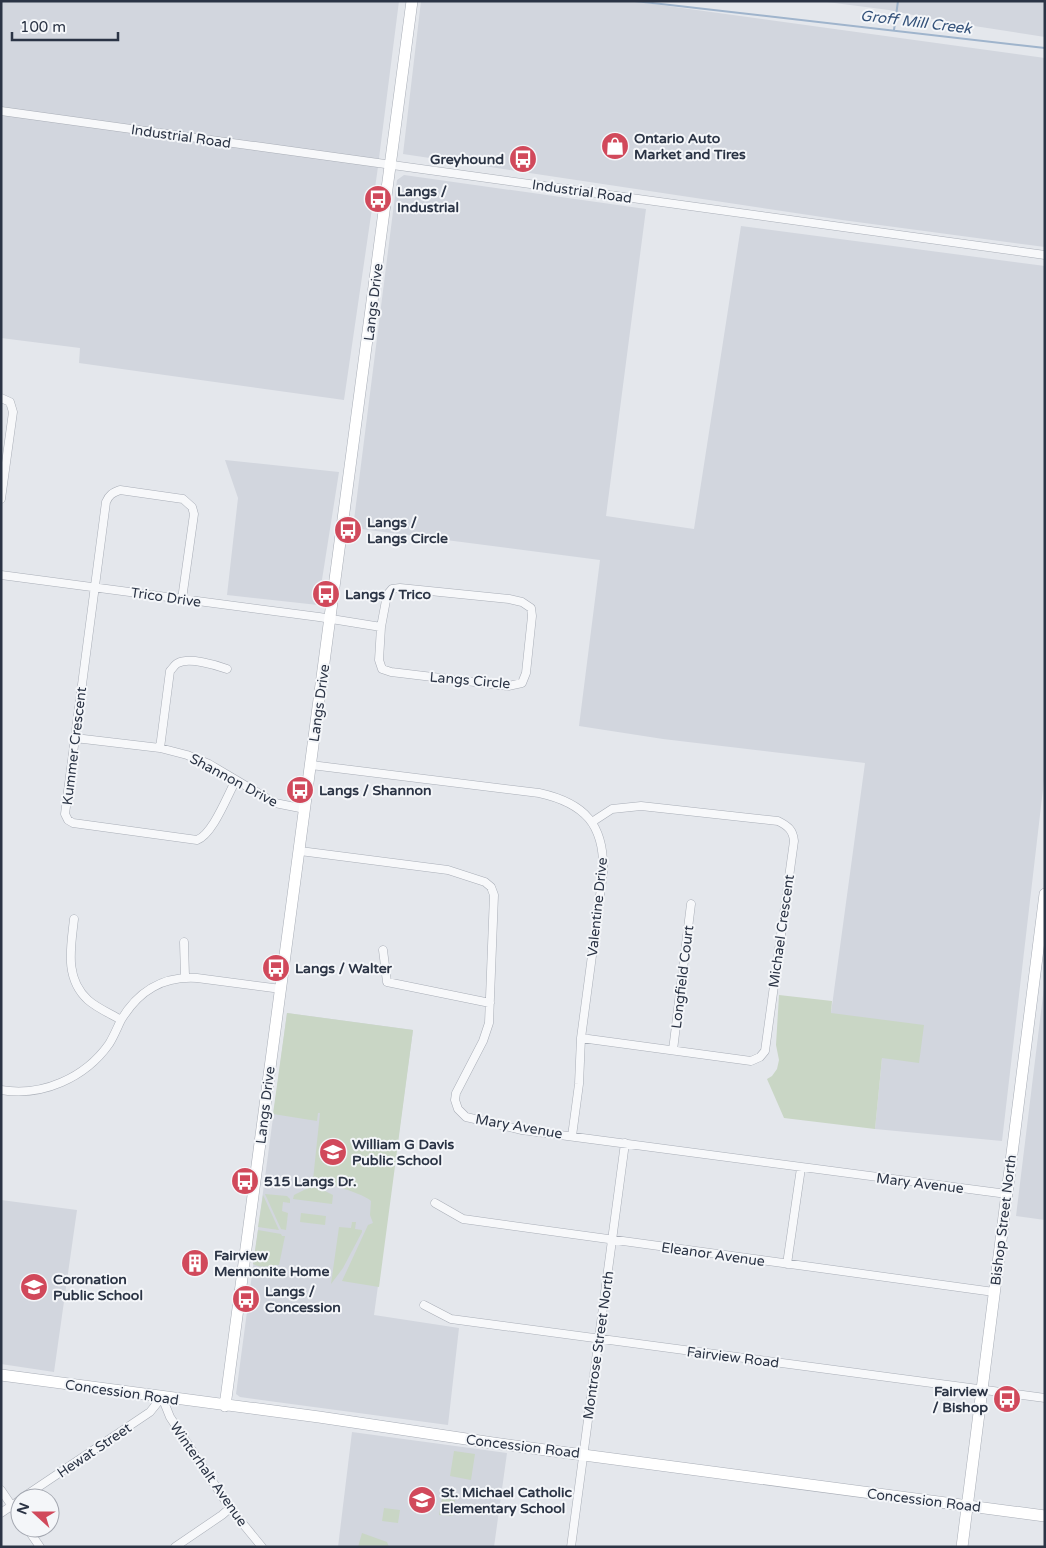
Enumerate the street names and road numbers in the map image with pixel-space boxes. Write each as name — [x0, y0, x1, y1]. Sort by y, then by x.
street label: Industrial Road — [130, 121, 232, 152]
street label: Industrial Road — [531, 176, 633, 207]
street label: Langs Drive — [360, 262, 387, 342]
street label: Trico Drive — [130, 584, 202, 611]
street label: Langs Drive — [306, 663, 333, 743]
street label: Langs Circle — [429, 669, 511, 692]
street label: Kummer Crescent — [59, 685, 90, 806]
street label: Shannon Drive — [187, 750, 281, 811]
street label: Valentine Drive — [584, 856, 611, 958]
street label: Michael Crescent — [765, 873, 798, 989]
street label: Longfield Court — [668, 924, 697, 1030]
street label: Langs Drive — [252, 1065, 279, 1145]
street label: Mary Avenue — [474, 1110, 564, 1143]
street label: Bishop Street North — [987, 1154, 1020, 1286]
street label: Mary Avenue — [875, 1170, 965, 1197]
street label: Eleanor Avenue — [660, 1239, 766, 1270]
street label: Montrose Street North — [580, 1270, 617, 1420]
street label: Fairview Road — [686, 1343, 780, 1372]
street label: Concession Road — [64, 1376, 180, 1409]
street label: Hewat Street — [54, 1419, 135, 1481]
street label: Winterhalt Avenue — [166, 1419, 251, 1530]
street label: Concession Road — [465, 1431, 581, 1462]
street label: Concession Road — [866, 1485, 982, 1516]

